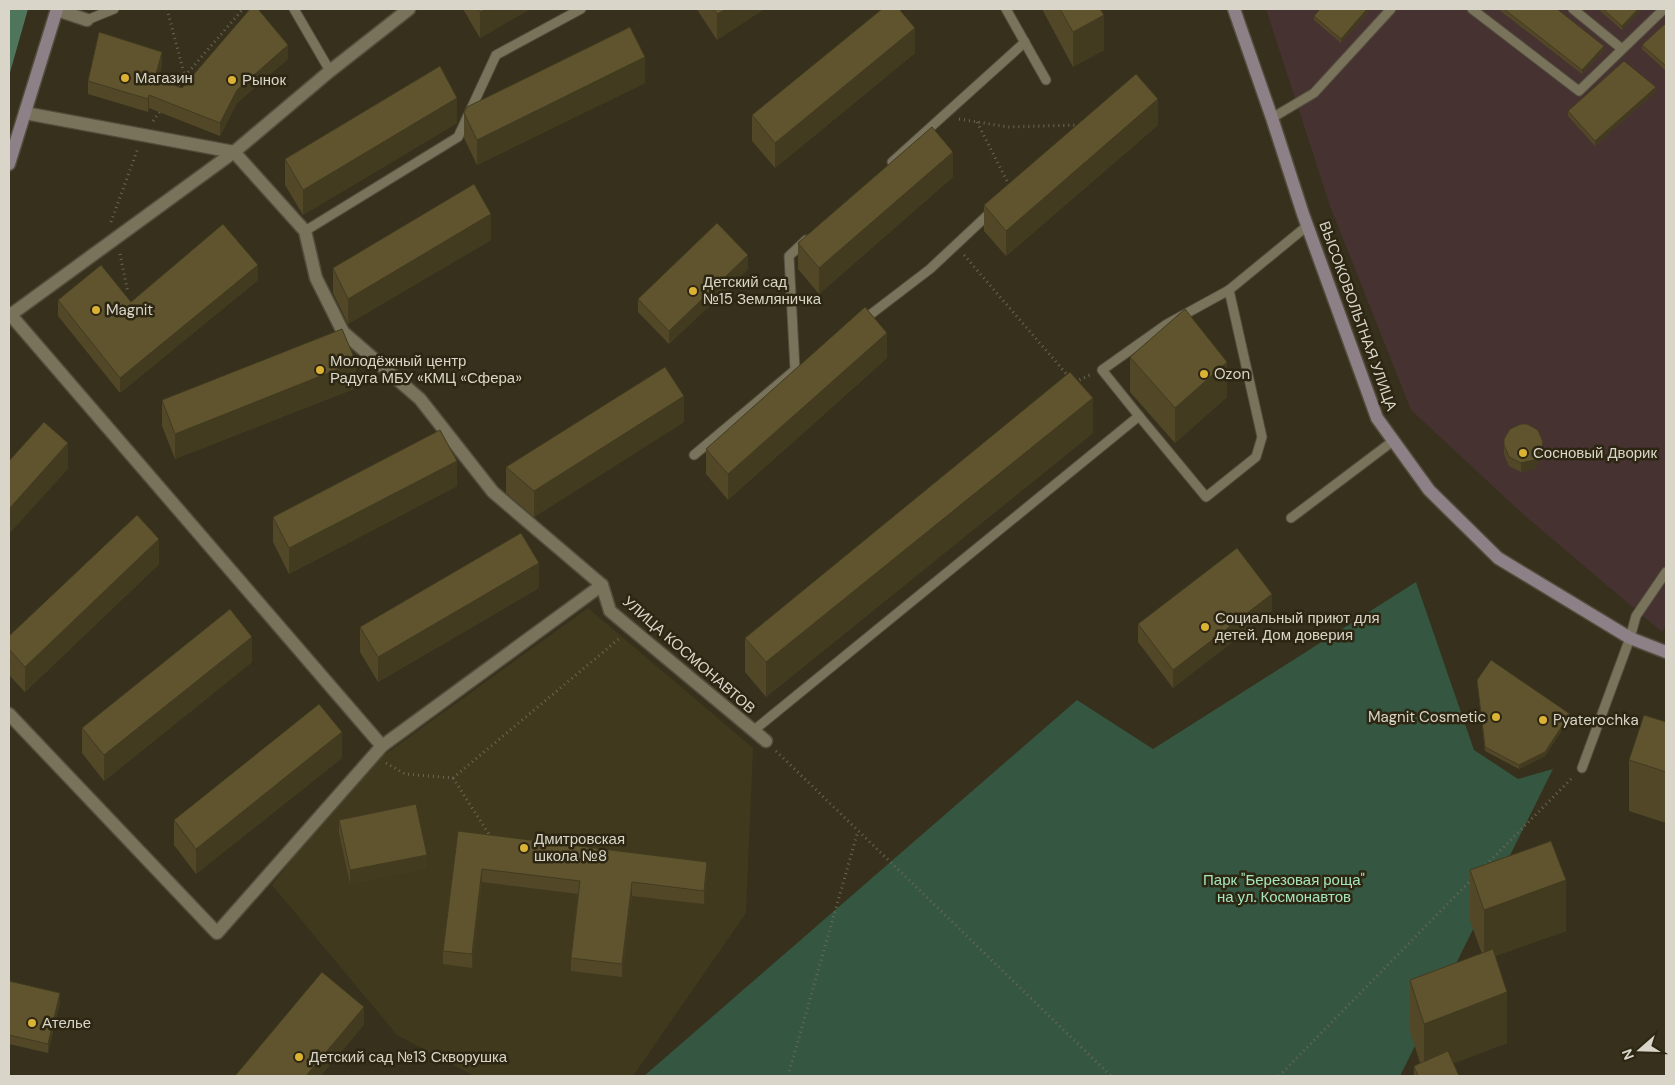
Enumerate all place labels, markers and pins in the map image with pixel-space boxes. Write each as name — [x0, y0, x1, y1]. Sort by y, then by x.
place label: Магазин — [135, 68, 193, 88]
place label: Рынок — [242, 70, 286, 90]
marker: Магазин — [119, 72, 131, 84]
marker: Рынок — [226, 74, 238, 86]
place label: Детский сад №15 Земляничка — [703, 272, 822, 309]
marker: Детский сад №15 Земляничка — [687, 285, 699, 297]
place label: Magnit — [106, 300, 153, 320]
marker: Magnit — [90, 304, 102, 316]
place label: Молодёжный центр Радуга МБУ «КМЦ «Сфера» — [330, 351, 522, 388]
marker: Молодёжный центр Радуга МБУ «КМЦ «Сфера» — [314, 364, 326, 376]
place label: Ozon — [1214, 364, 1250, 384]
marker: Ozon — [1198, 368, 1210, 380]
place label: Сосновый Дворик — [1533, 443, 1657, 463]
marker: Сосновый Дворик — [1517, 447, 1529, 459]
place label: Социальный приют для детей. Дом доверия — [1215, 608, 1380, 645]
marker: Социальный приют для детей. Дом доверия — [1199, 621, 1211, 633]
place label: Magnit Cosmetic — [1368, 707, 1486, 727]
place label: Pyaterochka — [1553, 710, 1639, 730]
marker: Magnit Cosmetic — [1490, 711, 1502, 723]
marker: Pyaterochka — [1537, 714, 1549, 726]
place label: Дмитровская школа №8 — [534, 829, 625, 866]
marker: Дмитровская школа №8 — [518, 842, 530, 854]
place label: Ателье — [42, 1013, 91, 1033]
marker: Ателье — [26, 1017, 38, 1029]
place label: Детский сад №13 Скворушка — [309, 1047, 508, 1067]
marker: Детский сад №13 Скворушка — [293, 1051, 305, 1063]

